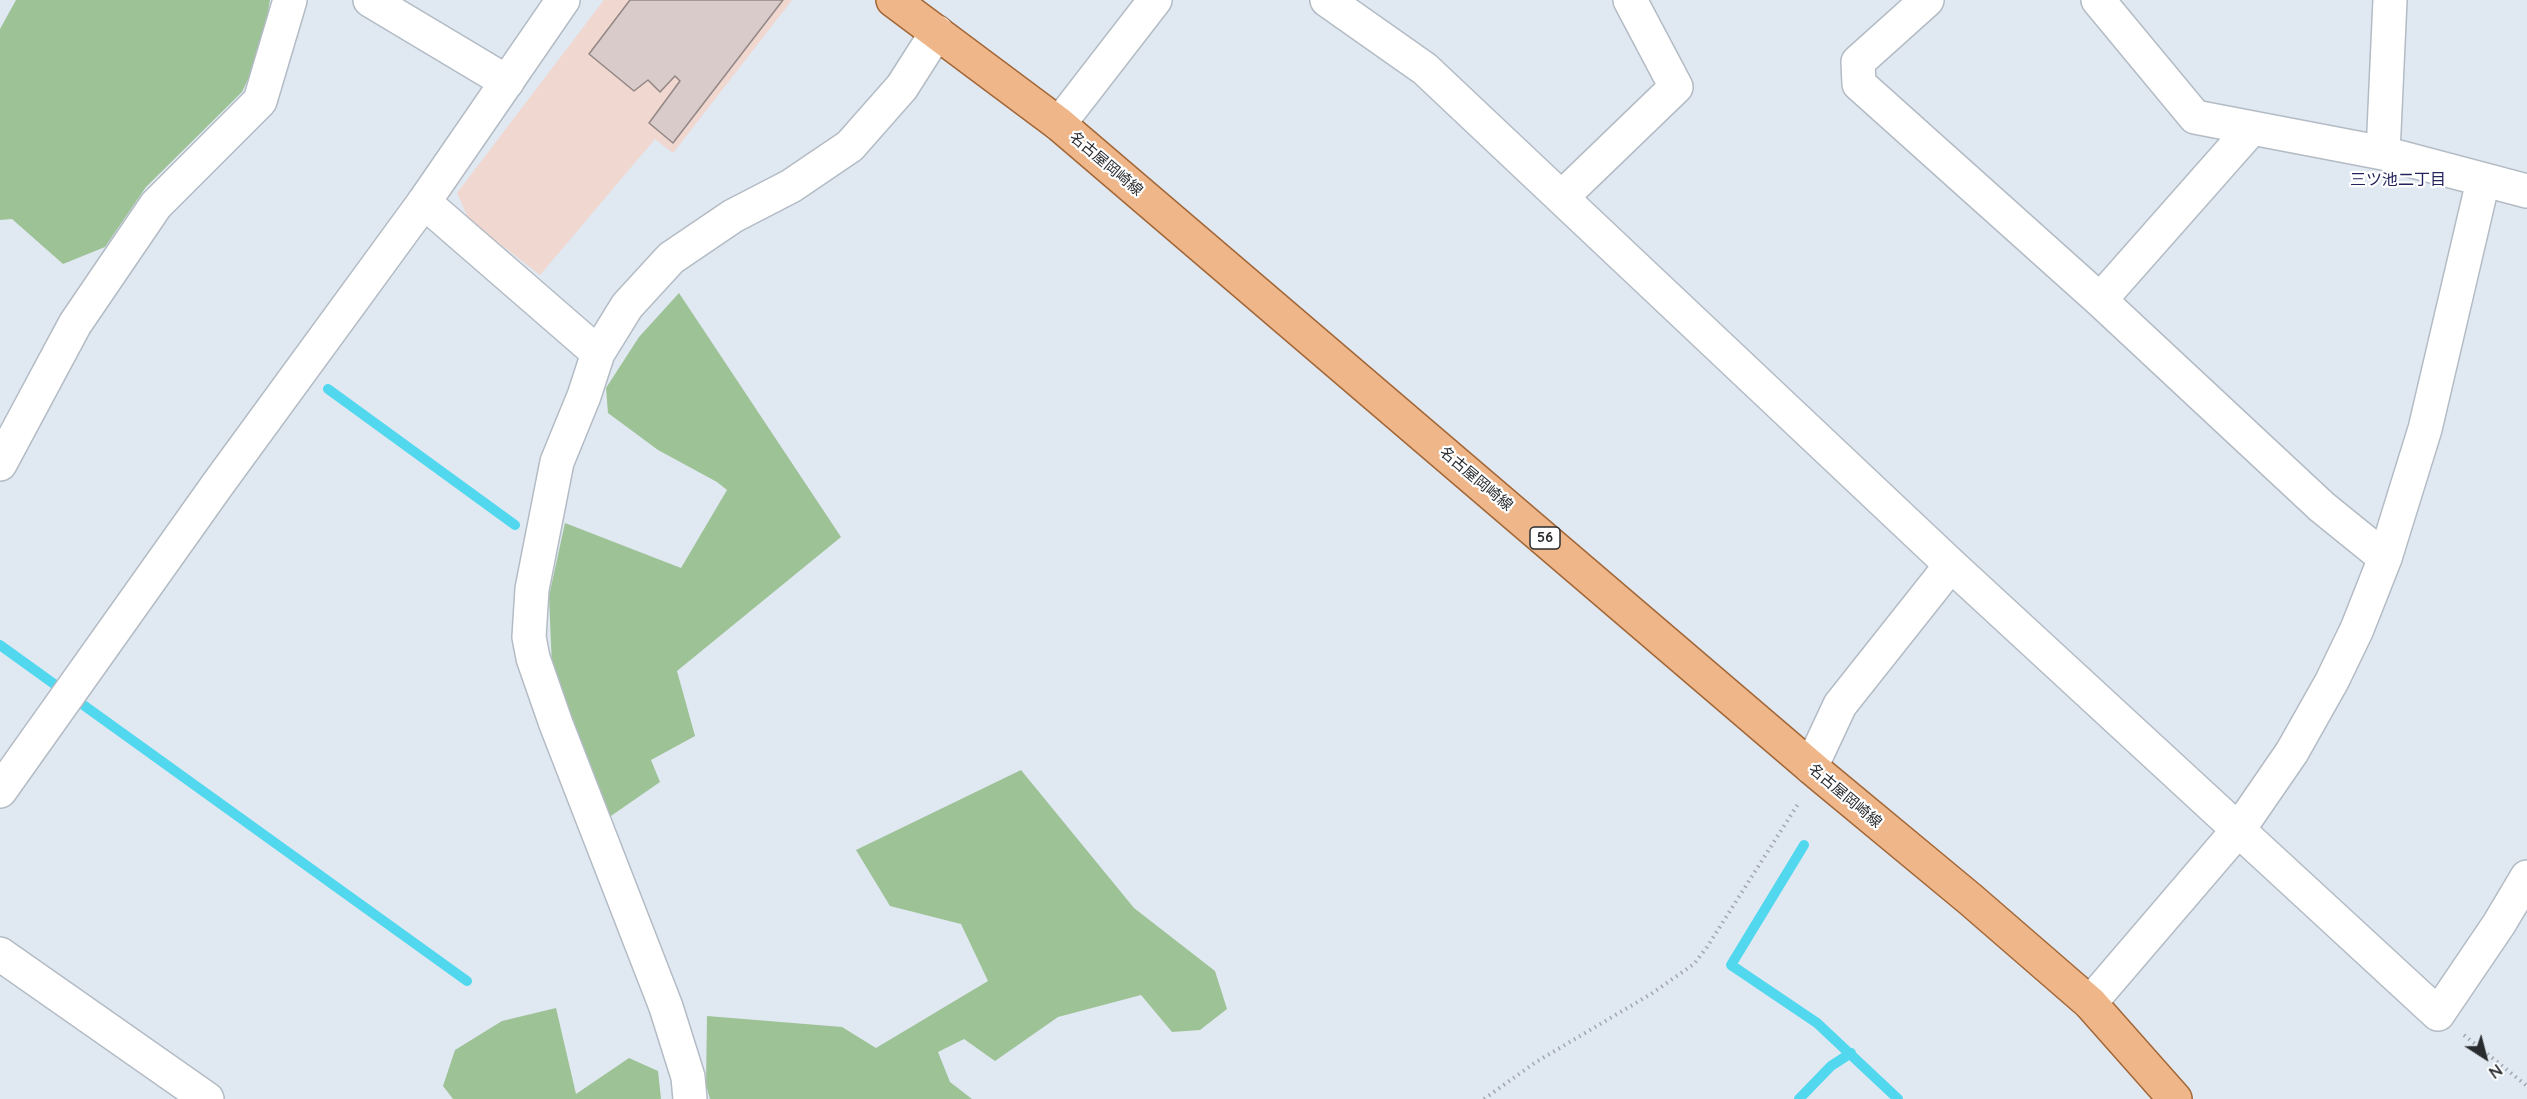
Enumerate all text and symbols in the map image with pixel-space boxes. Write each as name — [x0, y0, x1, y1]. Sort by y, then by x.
street label: 名古屋岡崎線 — [1066, 128, 1146, 200]
district label: 三ツ池二丁目 — [2350, 170, 2446, 190]
street label: 名古屋岡崎線 — [1436, 443, 1516, 515]
road number: 56 — [1530, 527, 1560, 549]
street label: 名古屋岡崎線 — [1805, 760, 1885, 832]
north arrow — [2455, 1027, 2515, 1087]
text: N — [2485, 1060, 2506, 1083]

